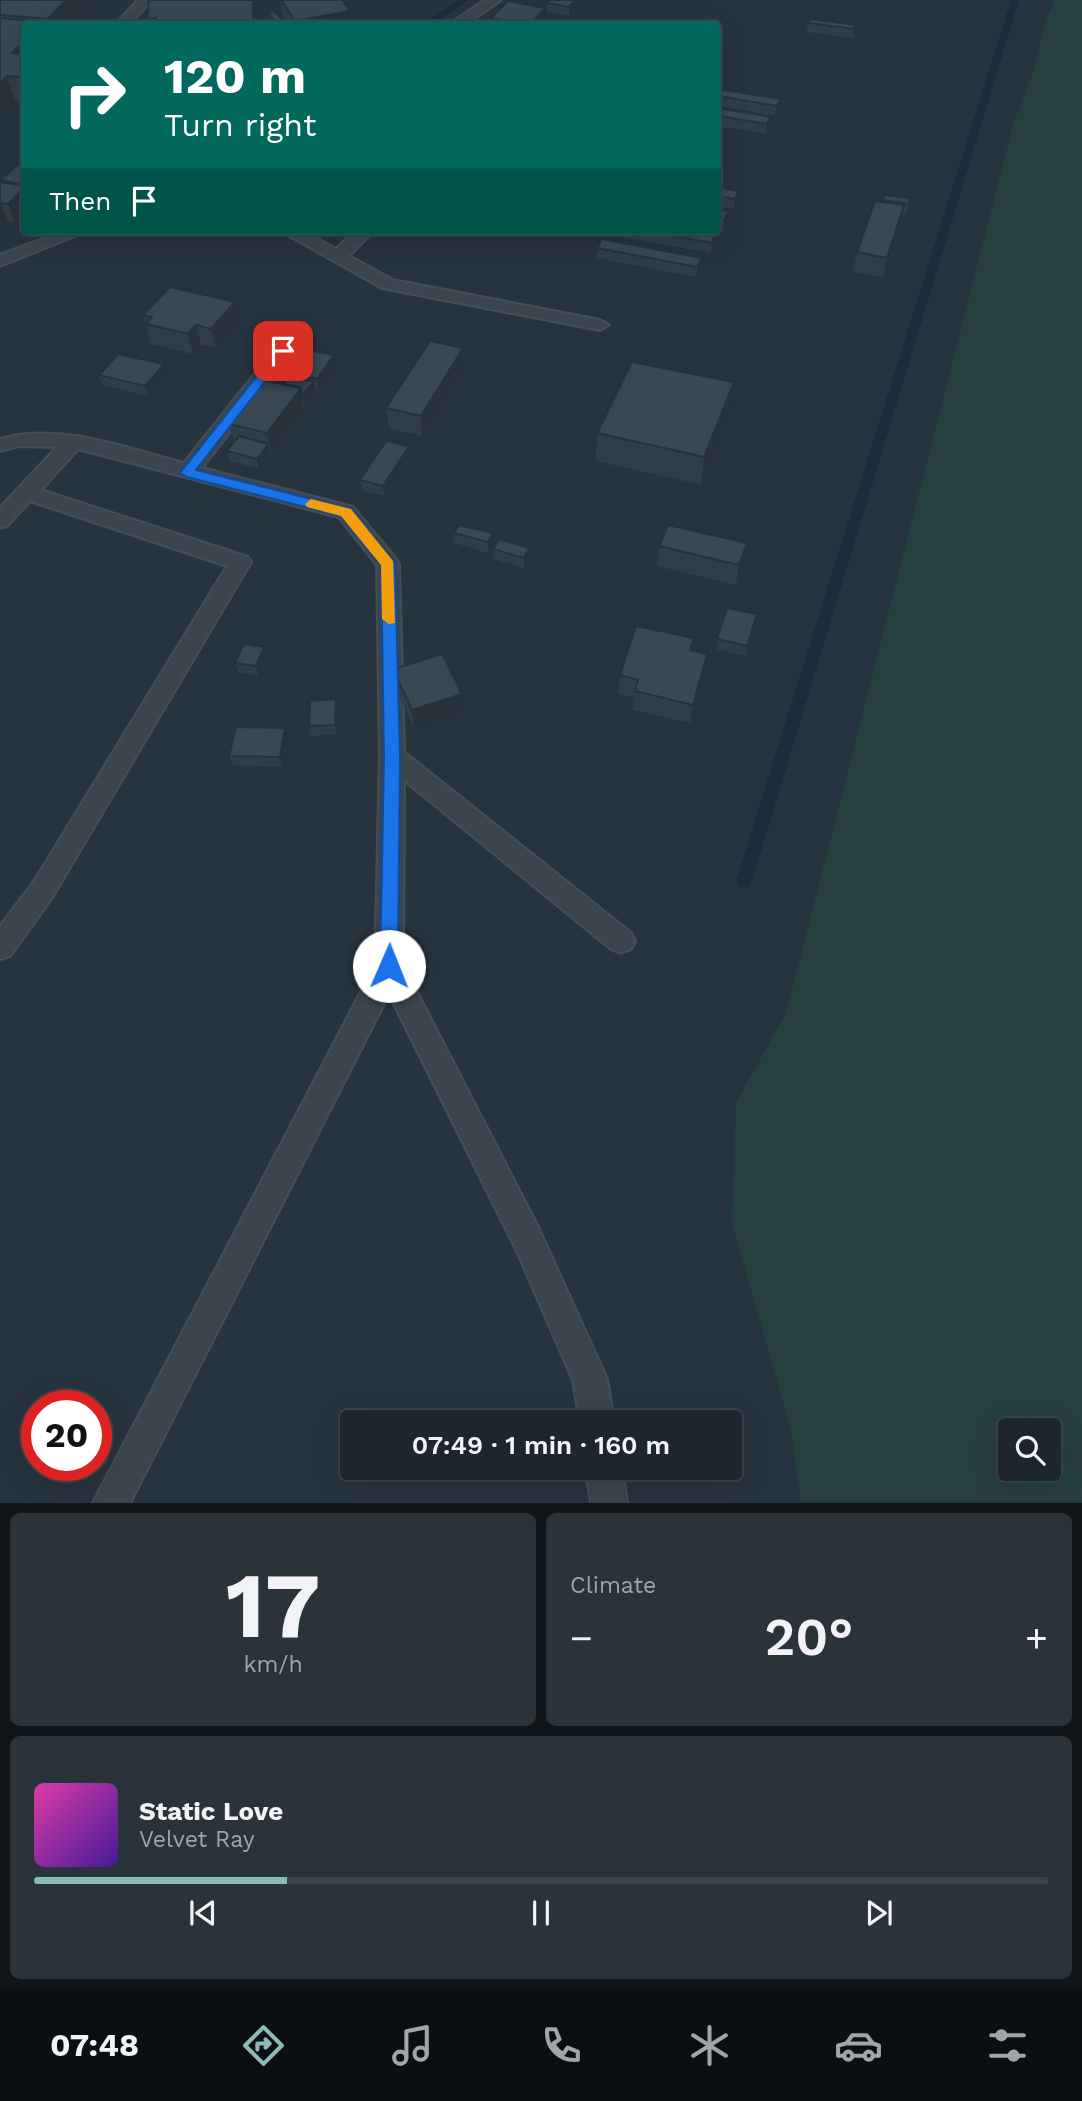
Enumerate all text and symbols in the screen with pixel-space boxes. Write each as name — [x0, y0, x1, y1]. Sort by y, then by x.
text: 120 m — [164, 47, 306, 105]
icon: right — [49, 49, 140, 140]
text: Turn right — [164, 106, 316, 144]
icon: arrive — [125, 182, 163, 220]
text: Then — [49, 186, 111, 216]
pin — [253, 321, 313, 381]
icon: arrive — [264, 332, 302, 370]
position arrow — [352, 929, 426, 1003]
speed limit sign: 20 — [21, 1390, 112, 1481]
map controls — [998, 1418, 1061, 1481]
button: search — [998, 1418, 1061, 1481]
text: 07:49 · 1 min · 160 m — [412, 1430, 670, 1460]
text: 17 — [226, 1552, 320, 1659]
text: Climate — [570, 1572, 656, 1599]
text: 20° — [765, 1607, 853, 1668]
text: − — [570, 1616, 593, 1660]
text: + — [1025, 1616, 1048, 1660]
text: km/h — [243, 1651, 303, 1678]
text: Static Love — [139, 1796, 283, 1826]
text: Velvet Ray — [139, 1826, 255, 1853]
icon: previous — [184, 1894, 222, 1932]
icon: pause — [522, 1894, 560, 1932]
icon: next — [860, 1894, 898, 1932]
icon: directions — [239, 2021, 288, 2070]
icon: music — [388, 2021, 437, 2070]
icon: phone — [537, 2021, 586, 2070]
icon: climate — [685, 2021, 734, 2070]
icon: car — [834, 2021, 883, 2070]
icon: filters — [983, 2021, 1032, 2070]
text: 07:48 — [50, 2026, 139, 2064]

